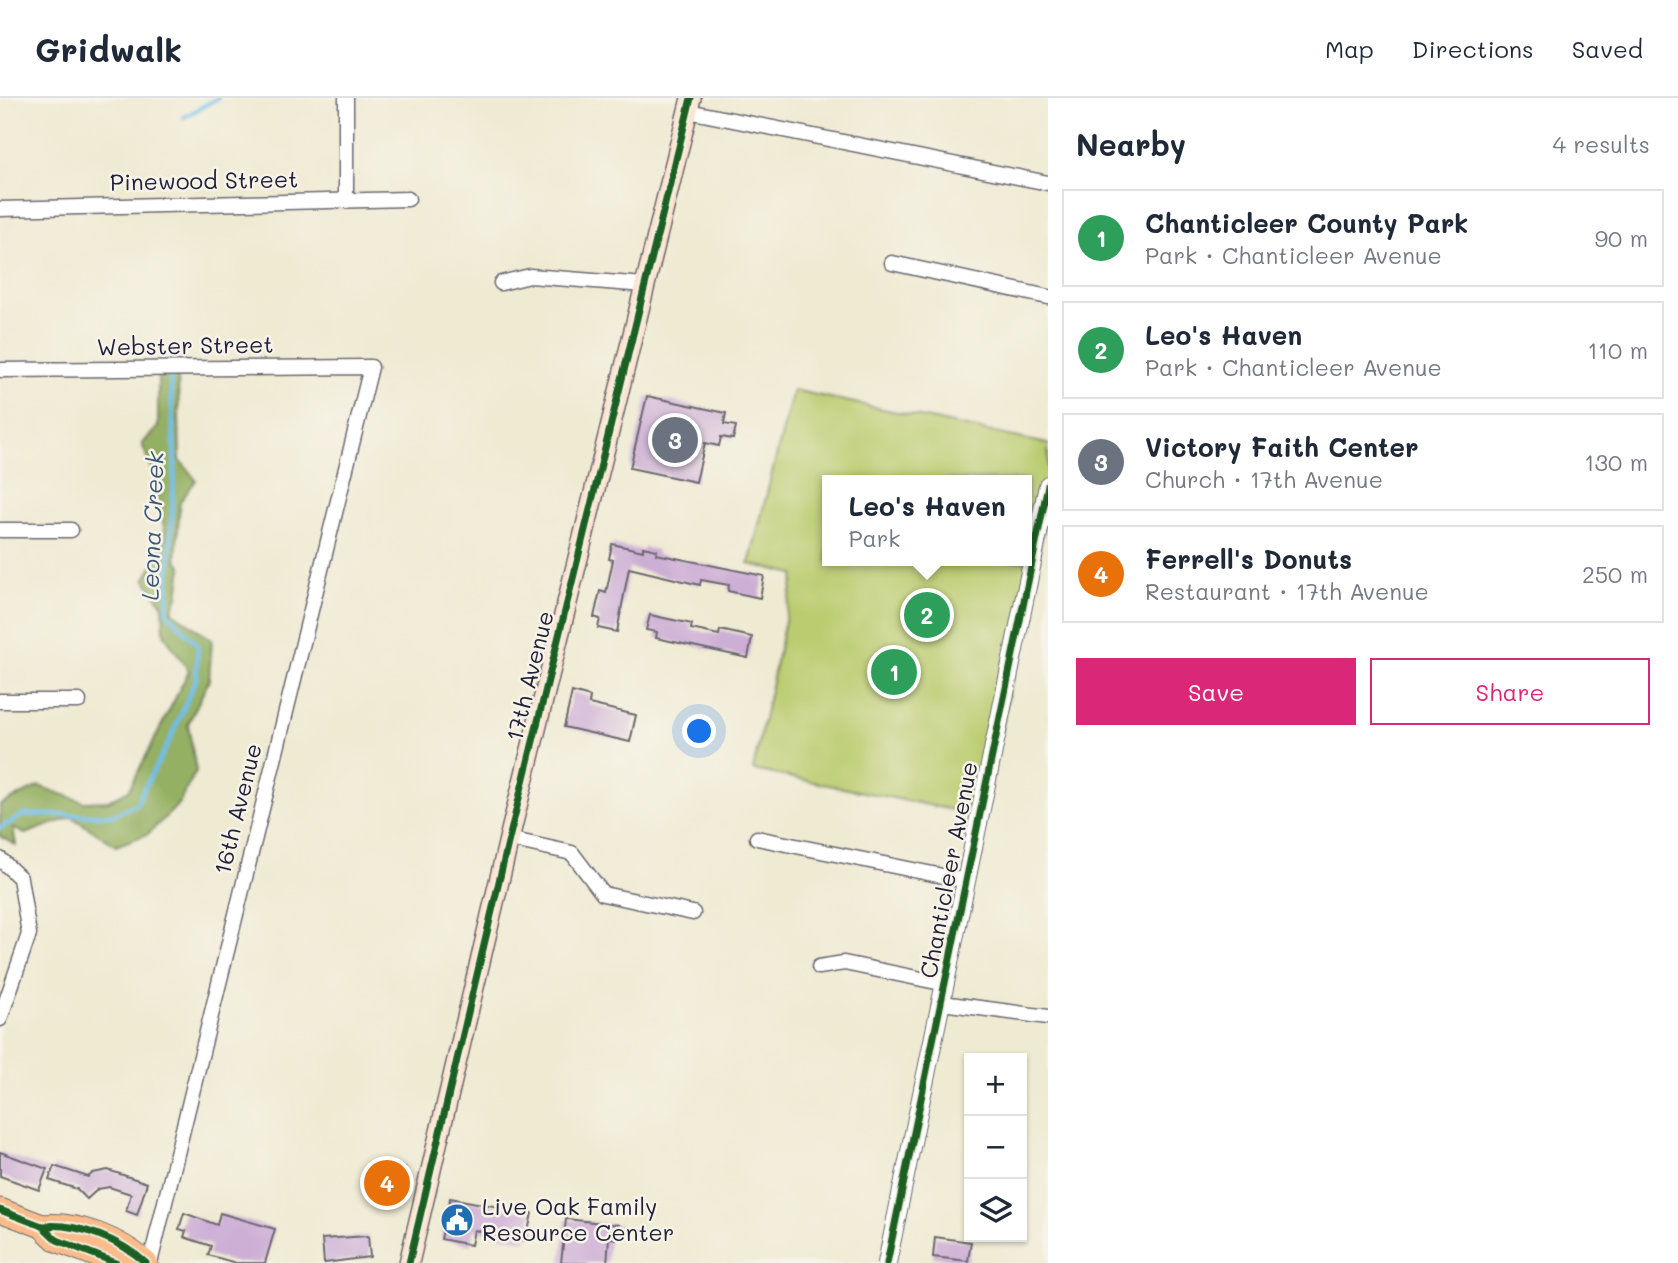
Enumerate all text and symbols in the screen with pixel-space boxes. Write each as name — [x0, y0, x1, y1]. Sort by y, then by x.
text: Gridwalk — [35, 27, 182, 70]
text: Map — [1325, 33, 1374, 64]
text: Directions — [1412, 33, 1534, 64]
text: Saved — [1572, 33, 1643, 64]
text: Nearby — [1076, 124, 1186, 164]
text: 4 results — [1553, 129, 1650, 159]
street label: Pinewood Street — [110, 163, 298, 197]
text: Chanticleer County Park — [1145, 206, 1468, 240]
text: 1 — [1096, 223, 1106, 253]
text: 90 m — [1595, 223, 1648, 253]
text: Park · Chanticleer Avenue — [1145, 240, 1442, 270]
text: Leo's Haven — [1145, 318, 1302, 352]
street label: Webster Street — [96, 328, 274, 362]
text: 2 — [1095, 335, 1107, 365]
text: 110 m — [1588, 335, 1648, 365]
text: Park · Chanticleer Avenue — [1145, 352, 1442, 382]
pin: 3 — [652, 414, 698, 466]
text: Victory Faith Center — [1145, 430, 1419, 464]
text: 3 — [1094, 447, 1108, 477]
text: 130 m — [1584, 447, 1648, 477]
water label: Leona Creek — [133, 450, 170, 601]
text: Church · 17th Avenue — [1145, 464, 1383, 494]
popup — [822, 475, 1032, 566]
text: Leo's Haven — [848, 489, 1006, 523]
text: Park — [848, 523, 901, 553]
text: Ferrell's Donuts — [1145, 542, 1352, 576]
text: 4 — [1094, 559, 1108, 589]
text: 250 m — [1582, 559, 1648, 589]
text: Restaurant · 17th Avenue — [1145, 576, 1429, 606]
pin: 2 — [904, 589, 950, 641]
street label: 17th Avenue — [498, 608, 560, 744]
pin: 1 — [871, 646, 917, 698]
button: Save — [1076, 658, 1356, 725]
button: Share — [1370, 658, 1650, 725]
your location — [682, 714, 716, 748]
street label: 16th Avenue — [206, 740, 268, 878]
street label: Chanticleer Avenue — [912, 759, 984, 981]
map controls — [964, 1053, 1027, 1242]
button: + — [964, 1053, 1027, 1116]
button: − — [964, 1116, 1027, 1179]
pin: 4 — [364, 1157, 410, 1209]
button: layers — [964, 1179, 1027, 1242]
place label: Live Oak Family Resource Center — [482, 1191, 674, 1247]
public building icon: Live Oak Family Resource Center — [438, 1201, 476, 1239]

